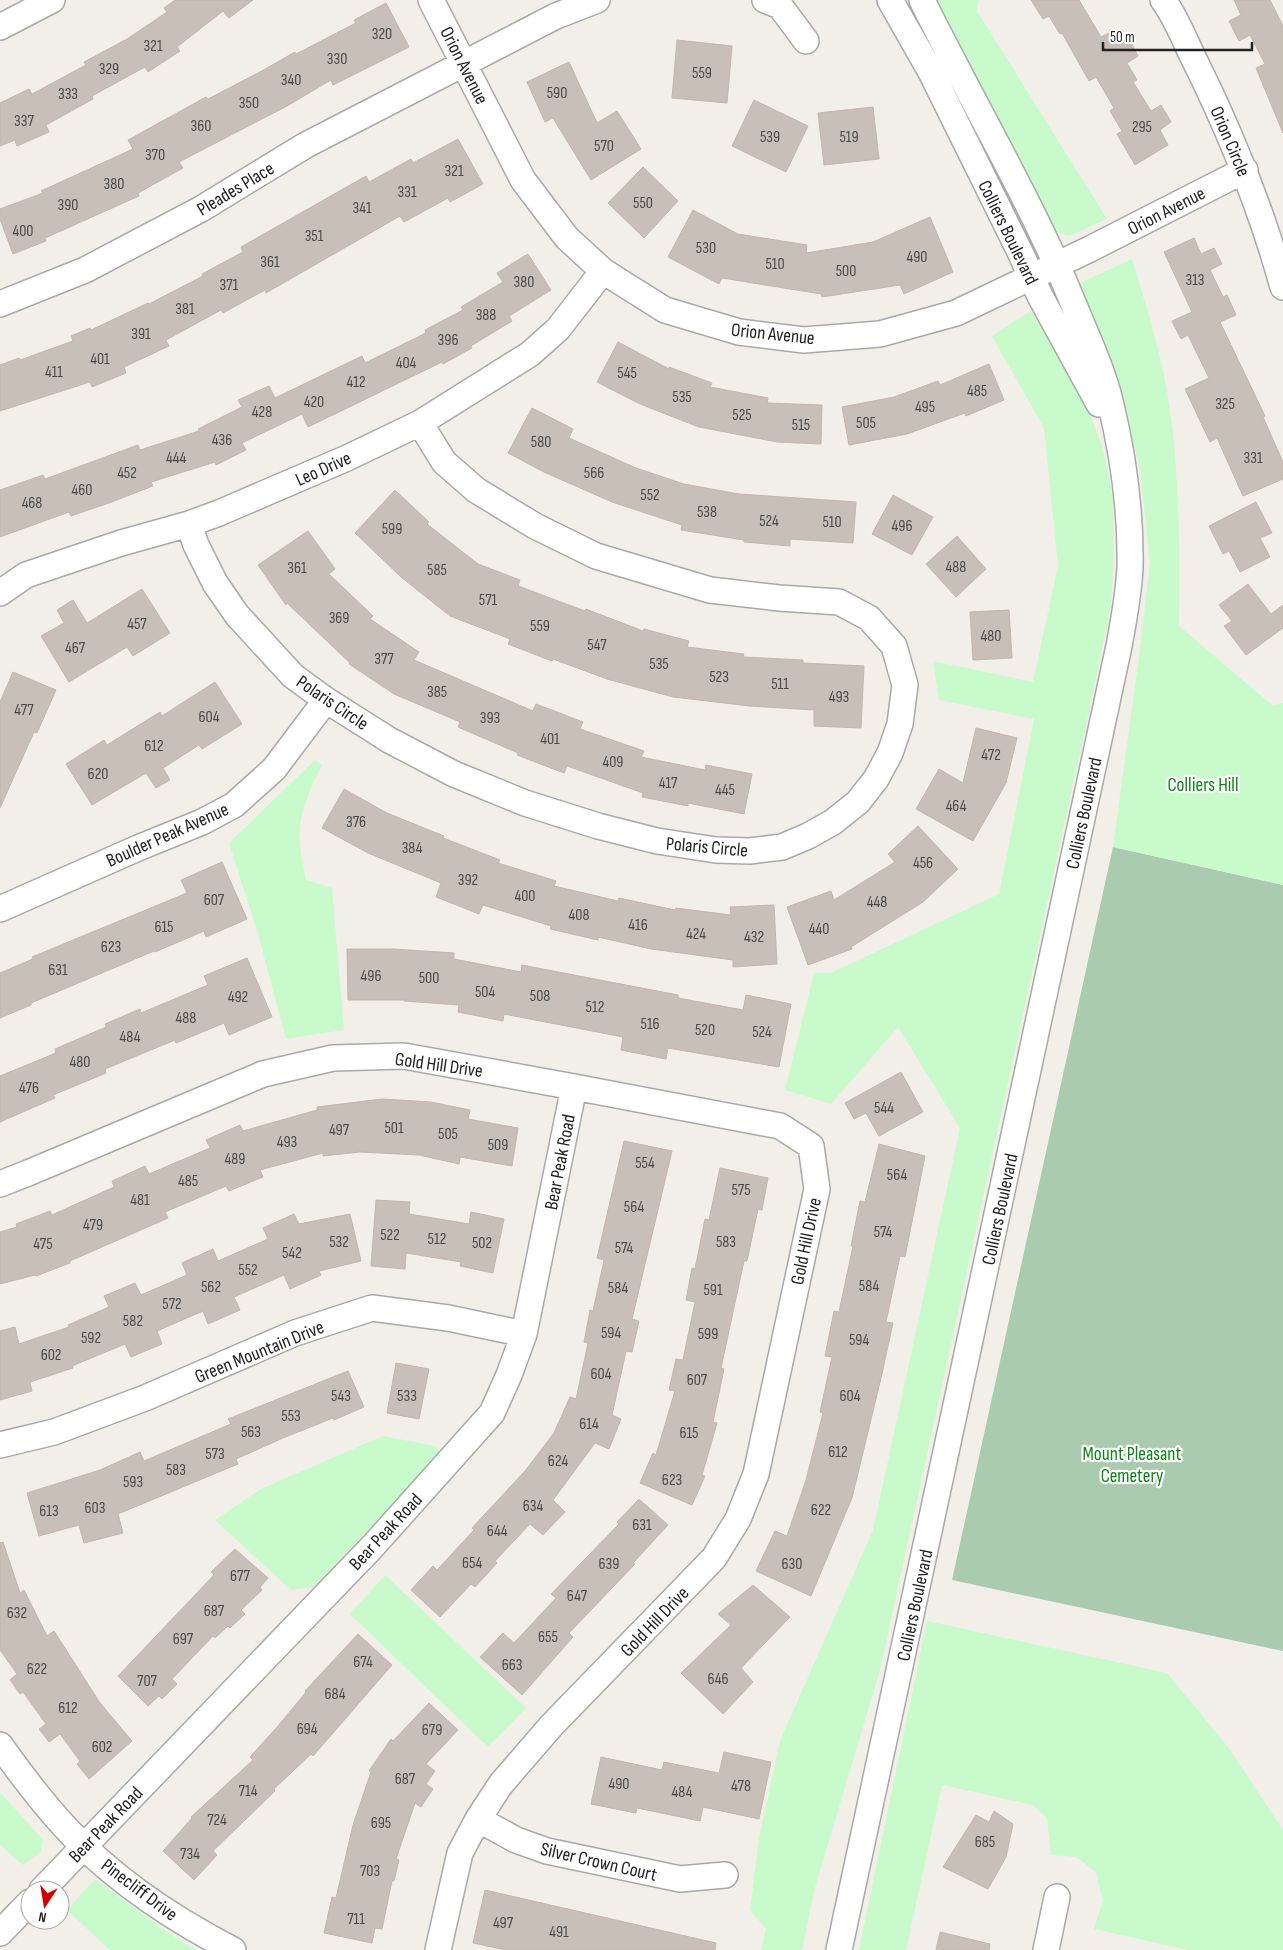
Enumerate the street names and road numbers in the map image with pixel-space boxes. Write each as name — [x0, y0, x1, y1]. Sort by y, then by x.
street label: Orion Avenue — [434, 23, 493, 108]
street label: Orion Circle — [1205, 103, 1255, 180]
street label: Pleades Place — [193, 157, 279, 221]
street label: Colliers Boulevard — [972, 177, 1043, 289]
street label: Orion Avenue — [1124, 182, 1209, 241]
street label: Orion Avenue — [730, 319, 816, 350]
street label: Leo Drive — [292, 447, 355, 492]
street label: Polaris Circle — [292, 671, 373, 736]
street label: Colliers Boulevard — [1061, 755, 1108, 871]
street label: Boulder Peak Avenue — [103, 798, 232, 873]
street label: Polaris Circle — [665, 832, 749, 863]
street label: Gold Hill Drive — [393, 1048, 484, 1083]
street label: Bear Peak Road — [540, 1113, 581, 1212]
street label: Colliers Boulevard — [977, 1151, 1024, 1267]
street label: Gold Hill Drive — [786, 1196, 827, 1287]
street label: Green Mountain Drive — [192, 1316, 328, 1389]
street label: Bear Peak Road — [345, 1489, 428, 1575]
street label: Colliers Boulevard — [892, 1547, 939, 1663]
street label: Gold Hill Drive — [616, 1582, 694, 1662]
street label: Bear Peak Road — [64, 1782, 148, 1868]
street label: Silver Crown Court — [538, 1838, 659, 1887]
street label: Pinecliff Drive — [96, 1854, 182, 1926]

